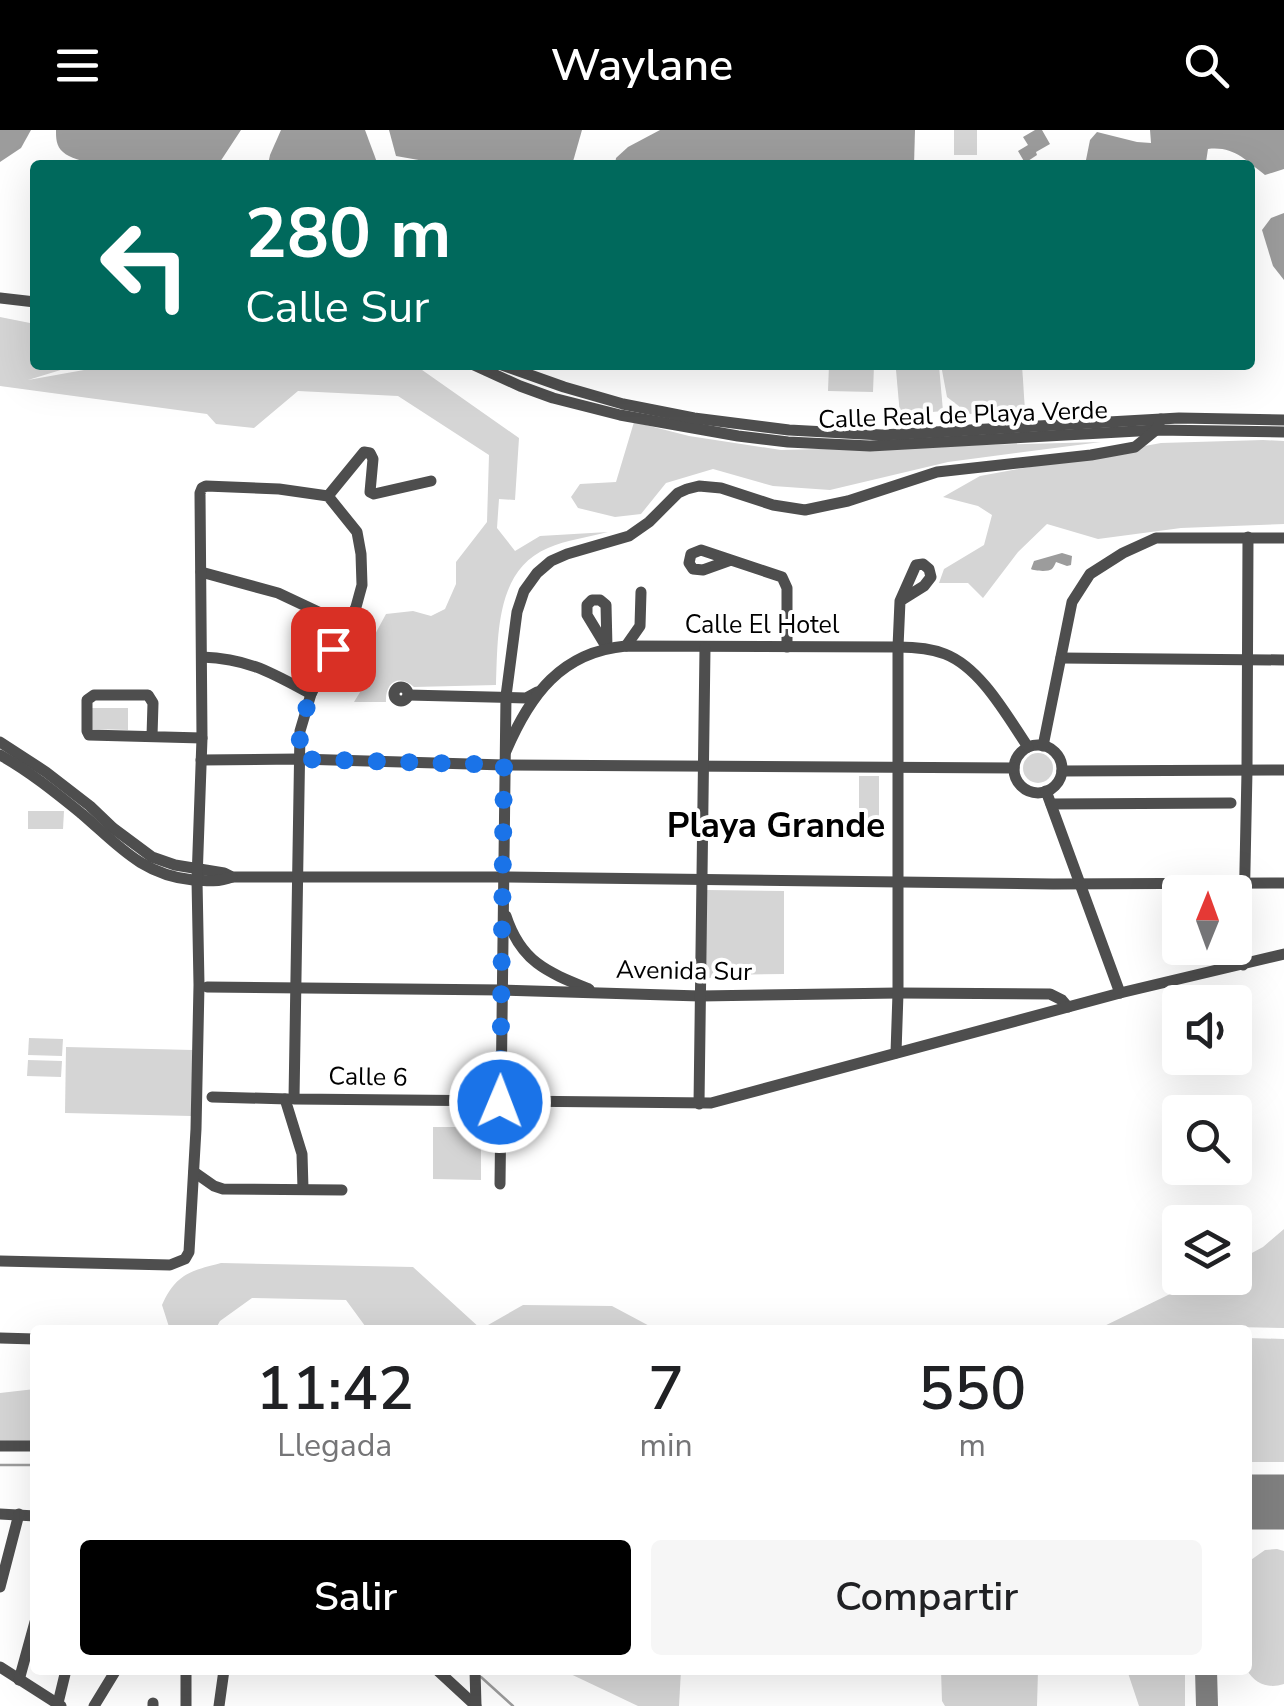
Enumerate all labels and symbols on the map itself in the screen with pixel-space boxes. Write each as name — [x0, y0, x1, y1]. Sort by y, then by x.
street label: Calle Real de Playa Verde — [818, 393, 1108, 437]
pin — [291, 607, 376, 692]
street label: Calle El Hotel — [685, 608, 840, 642]
district label: Playa Grande — [667, 802, 885, 849]
north arrow — [1162, 875, 1252, 965]
street label: Avenida Sur — [616, 953, 752, 989]
position arrow — [448, 1050, 552, 1154]
street label: Calle 6 — [328, 1059, 408, 1095]

